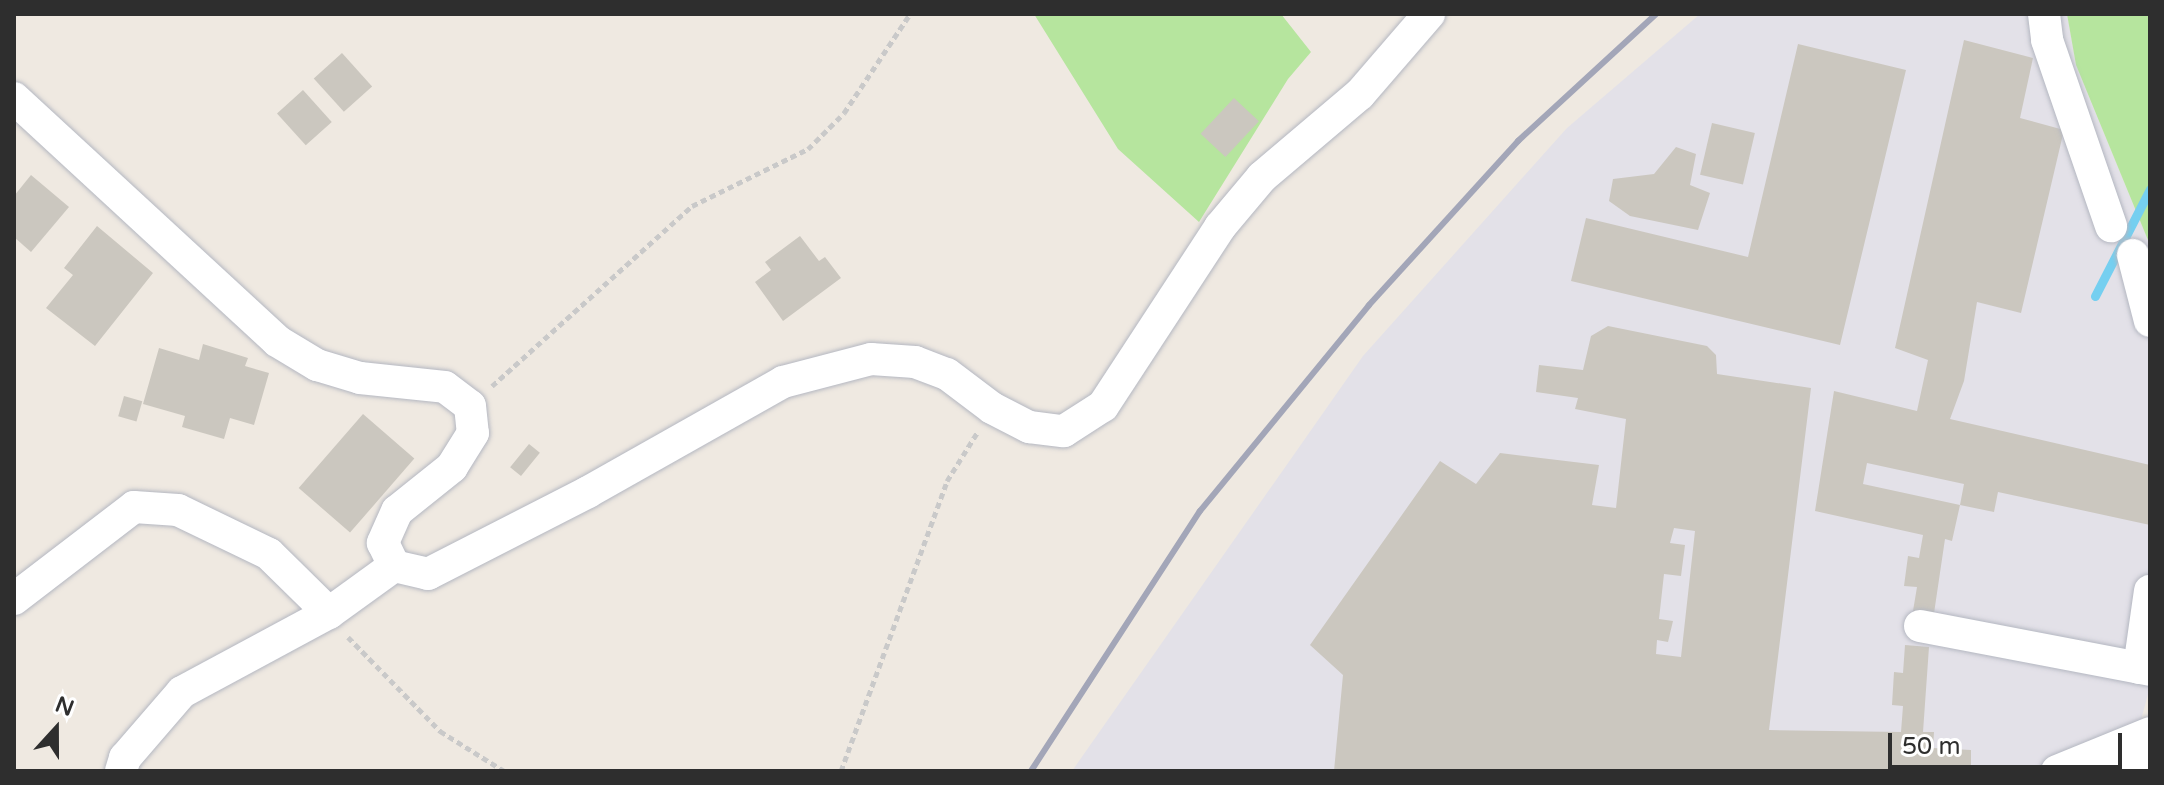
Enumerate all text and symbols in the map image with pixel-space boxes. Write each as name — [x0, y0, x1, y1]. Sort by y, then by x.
north arrow — [16, 689, 96, 769]
text: N — [52, 691, 78, 722]
scale bar — [1892, 717, 2126, 767]
text: 50 m — [1902, 732, 1960, 761]

